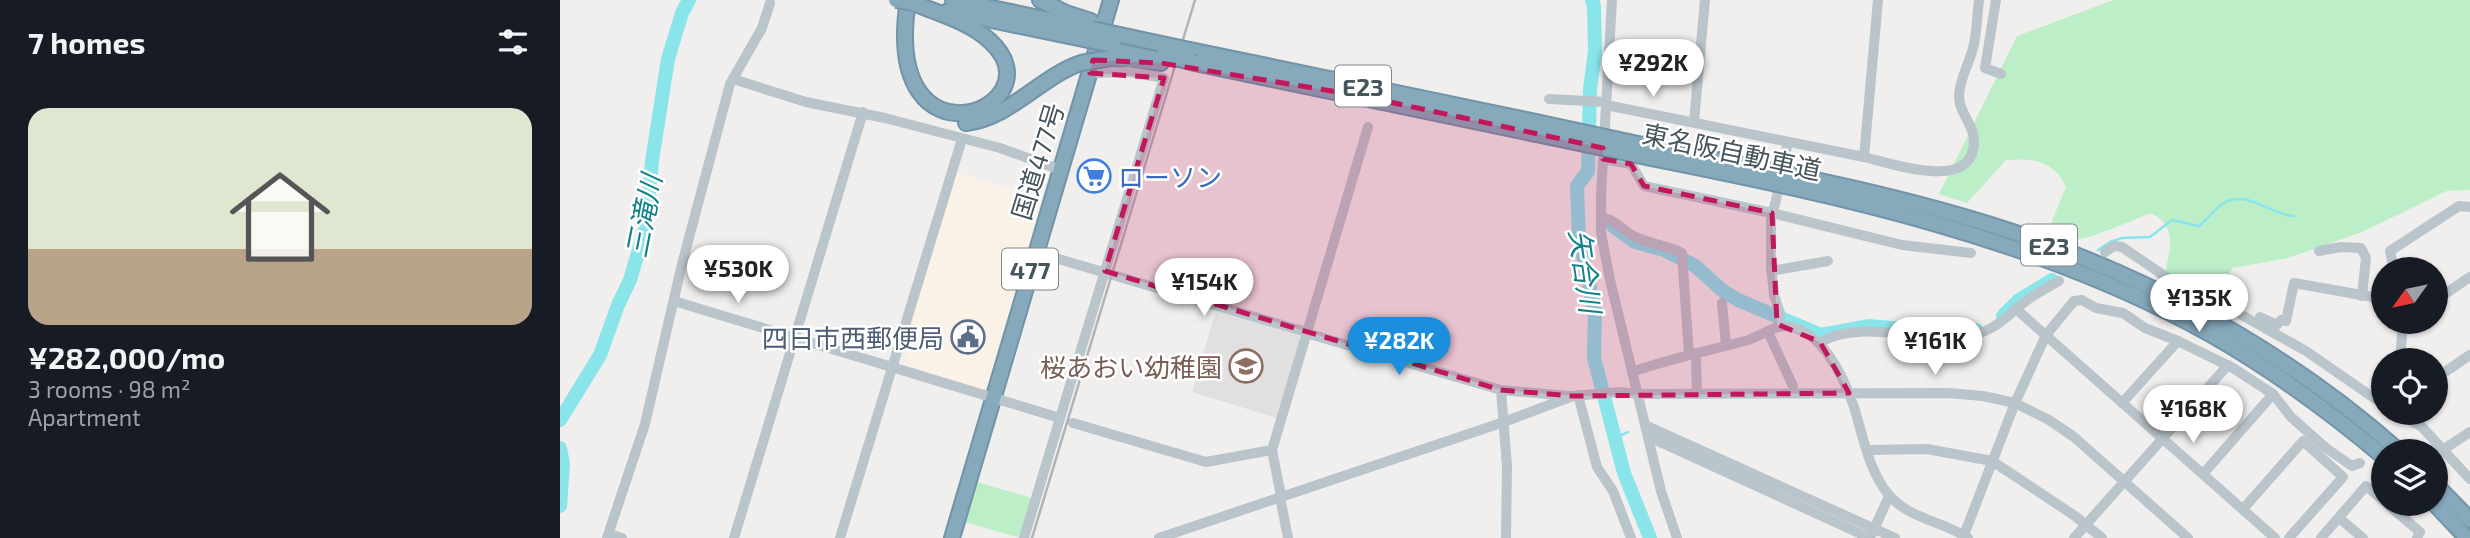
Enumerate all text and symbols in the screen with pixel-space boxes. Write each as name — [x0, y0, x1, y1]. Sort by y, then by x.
icon: filters — [494, 23, 532, 61]
text: 7 homes — [28, 24, 145, 60]
pin: ¥292K — [1604, 40, 1702, 99]
text: ¥292K — [1618, 48, 1688, 76]
road number: E23 — [1335, 66, 1391, 106]
street label: 国道477号 — [1005, 99, 1069, 223]
street label: 東名阪自動車道 — [1640, 117, 1824, 185]
icon: home — [217, 154, 343, 280]
supermarket icon: ローソン — [1075, 157, 1113, 195]
place label: ローソン — [1118, 161, 1222, 192]
water label: 三滝川 — [618, 169, 668, 260]
road number: E23 — [2021, 224, 2077, 266]
water label: 矢合川 — [1563, 227, 1609, 318]
pin: ¥530K — [689, 246, 787, 305]
road number: 477 — [1002, 248, 1058, 290]
text: ¥530K — [703, 254, 773, 282]
north arrow — [2371, 257, 2448, 334]
map controls — [2371, 257, 2448, 516]
pin: ¥154K — [1155, 258, 1253, 318]
text: ¥154K — [1170, 267, 1238, 295]
pin: ¥135K — [2150, 274, 2248, 334]
text: ¥135K — [2166, 283, 2232, 311]
public building icon: 四日市西郵便局 — [949, 318, 987, 356]
pin: ¥282K — [1350, 318, 1448, 377]
pin: ¥161K — [1886, 318, 1984, 377]
place label: 四日市西郵便局 — [762, 322, 944, 353]
text: ¥282K — [1364, 326, 1434, 354]
text: ¥161K — [1903, 326, 1967, 354]
text: ¥282,000/mo — [28, 339, 225, 375]
school or university icon: 桜あおい幼稚園 — [1227, 347, 1265, 385]
button: locate — [2371, 348, 2448, 425]
place label: 桜あおい幼稚園 — [1040, 351, 1222, 382]
text: 3 rooms · 98 m² — [28, 375, 190, 403]
pin: ¥168K — [2144, 386, 2242, 445]
text: ¥168K — [2159, 394, 2227, 422]
text: Apartment — [28, 403, 141, 431]
button: layers — [2371, 439, 2448, 516]

